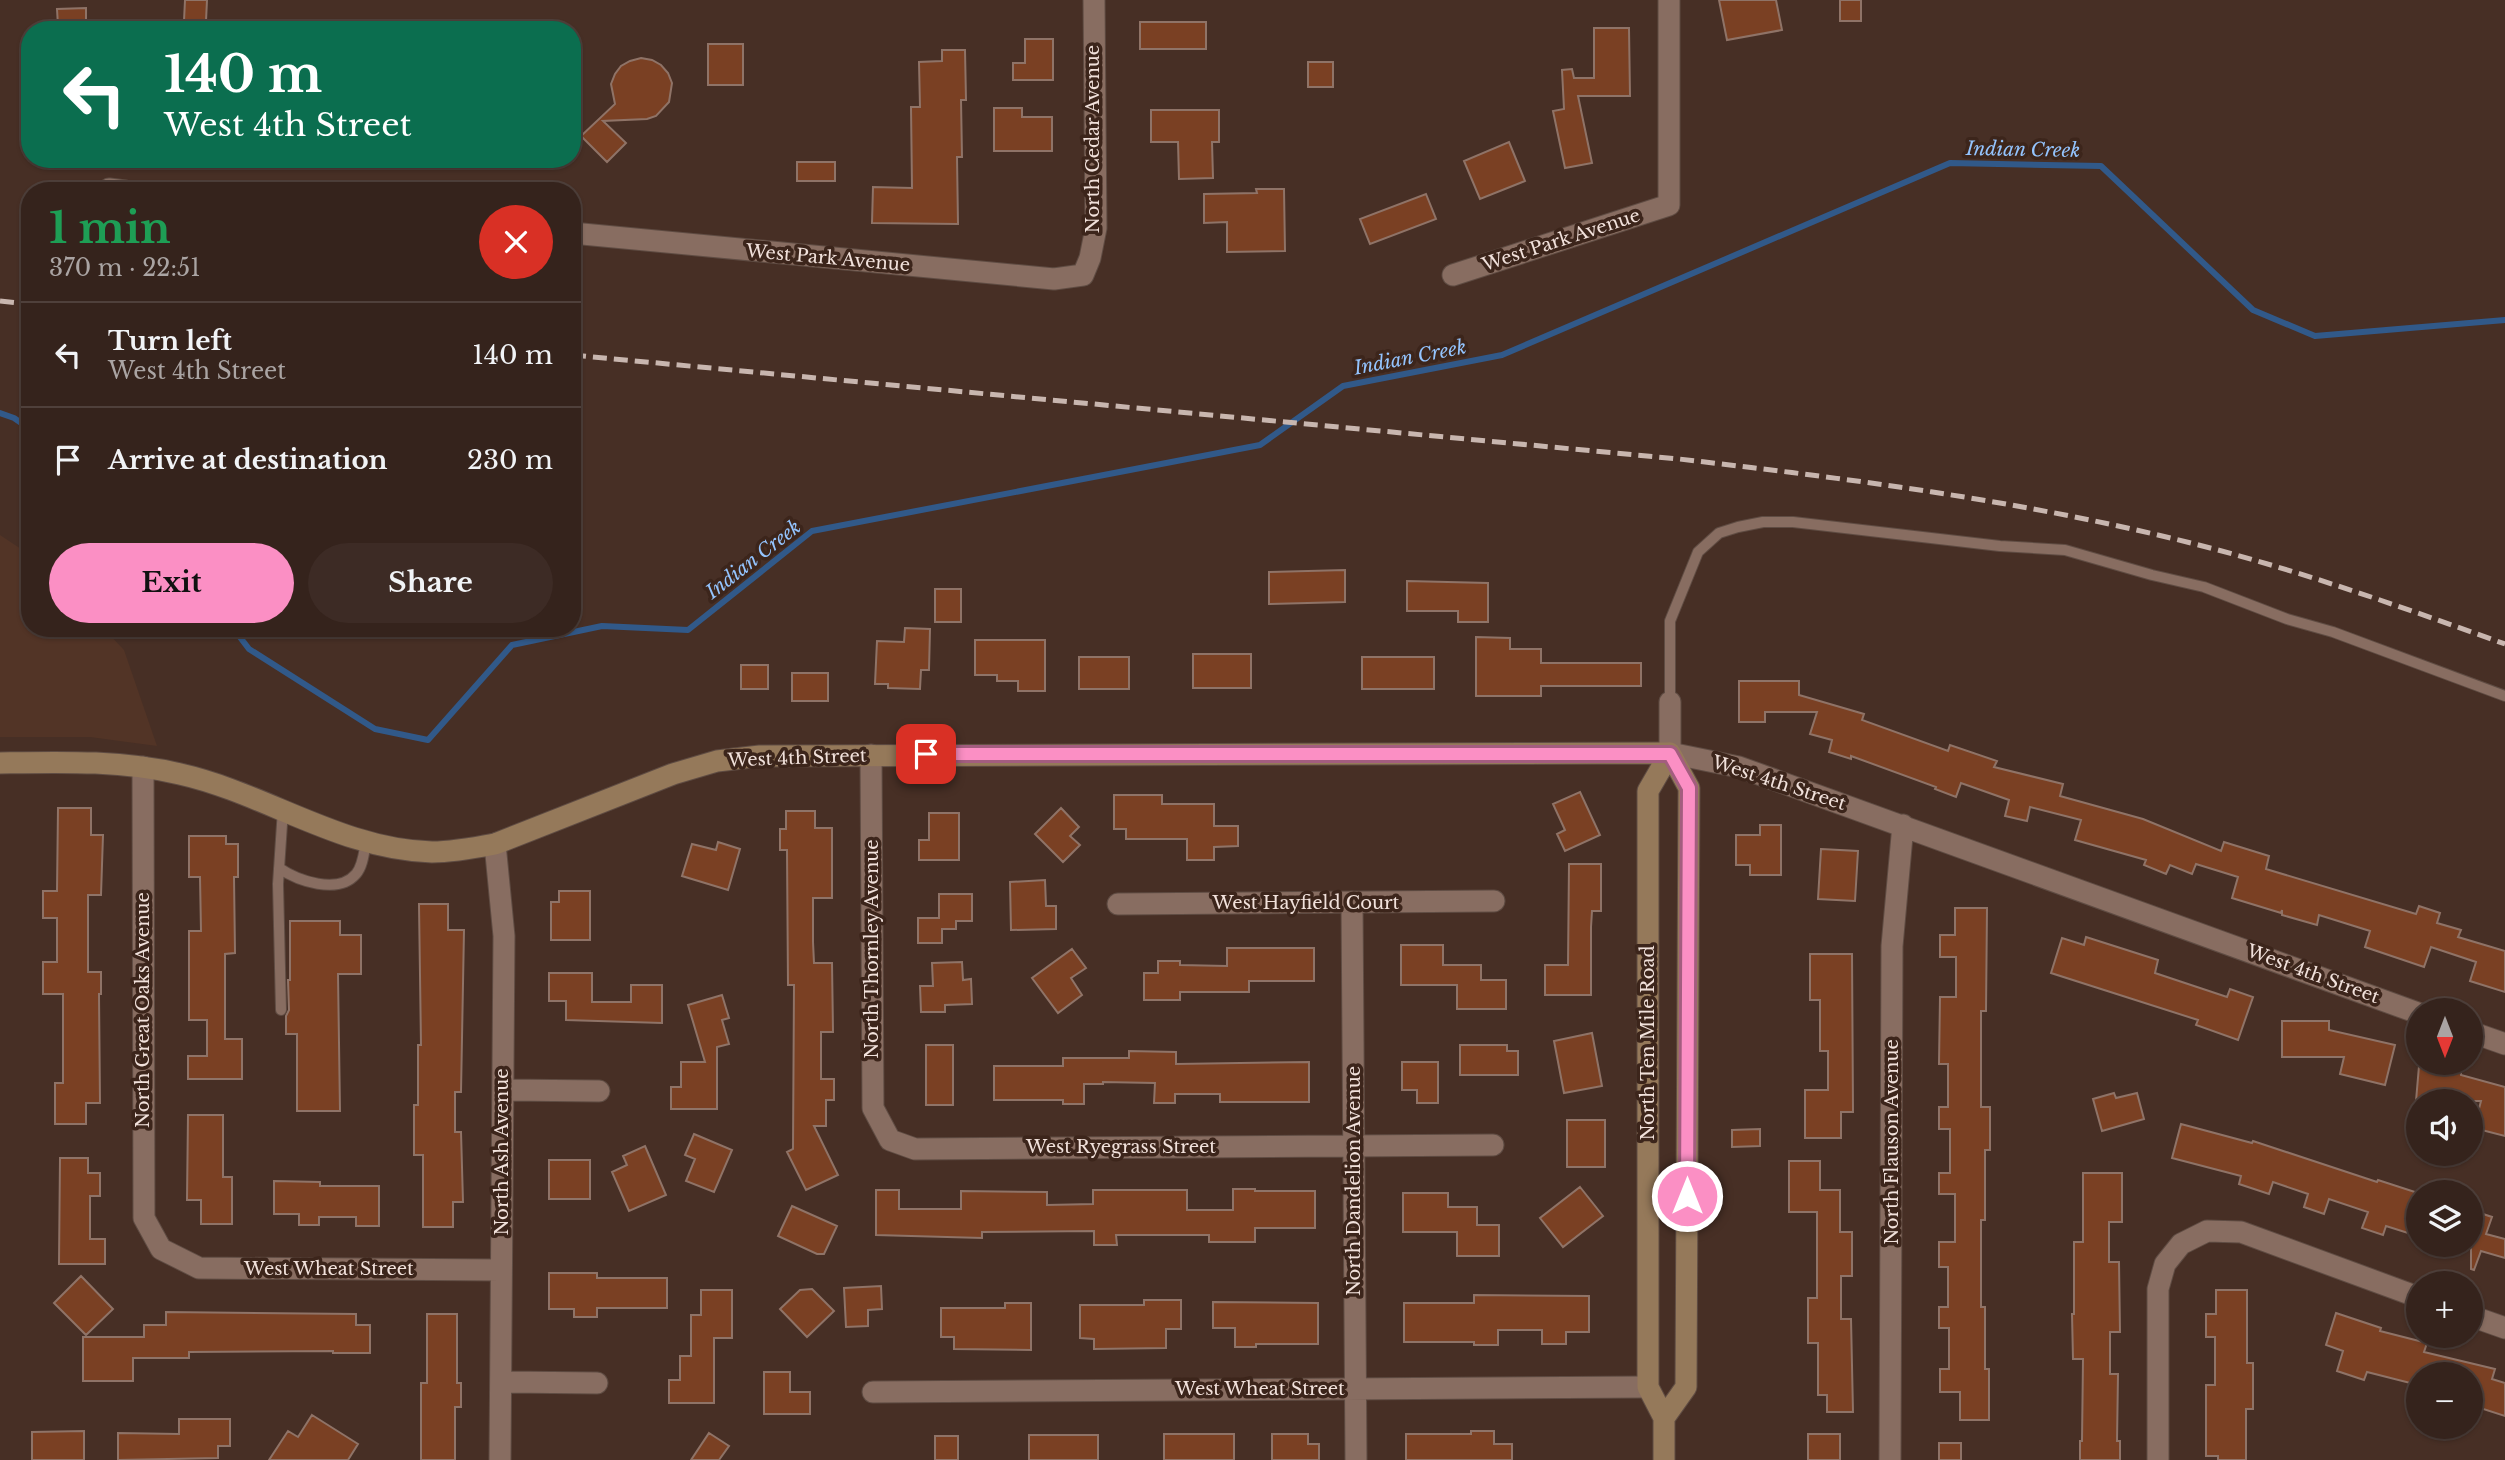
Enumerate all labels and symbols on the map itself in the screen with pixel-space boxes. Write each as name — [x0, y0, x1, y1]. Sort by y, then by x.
street label: North Cedar Avenue — [1082, 45, 1104, 233]
water label: Indian Creek — [1965, 137, 2080, 162]
street label: West Park Avenue — [1478, 204, 1643, 276]
street label: West Park Avenue — [744, 240, 911, 276]
water label: Indian Creek — [1351, 335, 1468, 380]
water label: Indian Creek — [700, 515, 805, 604]
pin — [896, 724, 956, 784]
street label: West 4th Street — [726, 745, 867, 771]
street label: West 4th Street — [1708, 751, 1849, 815]
street label: North Thornley Avenue — [861, 839, 883, 1059]
street label: North Great Oaks Avenue — [132, 892, 154, 1128]
street label: West Hayfield Court — [1212, 892, 1400, 914]
street label: West 4th Street — [2243, 940, 2382, 1008]
street label: North Ten Mile Road — [1637, 945, 1659, 1141]
north arrow — [2406, 998, 2483, 1074]
street label: North Flauson Avenue — [1881, 1039, 1903, 1245]
street label: North Dandelion Avenue — [1343, 1066, 1365, 1296]
street label: North Ash Avenue — [491, 1068, 513, 1236]
street label: West Ryegrass Street — [1025, 1136, 1216, 1158]
position arrow — [1650, 1159, 1724, 1233]
street label: West Wheat Street — [243, 1258, 414, 1280]
street label: West Wheat Street — [1174, 1378, 1345, 1400]

